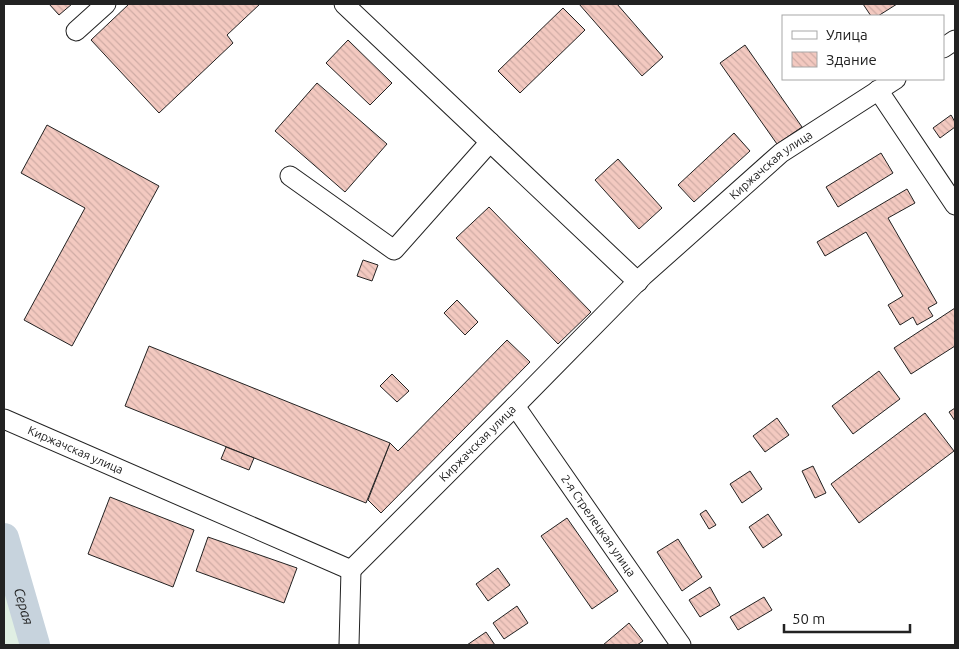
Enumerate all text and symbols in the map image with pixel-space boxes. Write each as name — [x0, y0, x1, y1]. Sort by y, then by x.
legend — [782, 15, 944, 80]
text: Улица — [826, 26, 868, 43]
text: Здание — [826, 51, 877, 68]
street label: Киржачская улица — [727, 128, 815, 202]
street label: Киржачская улица — [436, 402, 518, 484]
street label: Киржачская улица — [26, 423, 125, 476]
street label: 2-я Стрелецкая улица — [559, 472, 638, 579]
water label: Серая — [11, 586, 37, 627]
scale bar — [784, 602, 910, 634]
text: 50 m — [792, 610, 825, 627]

